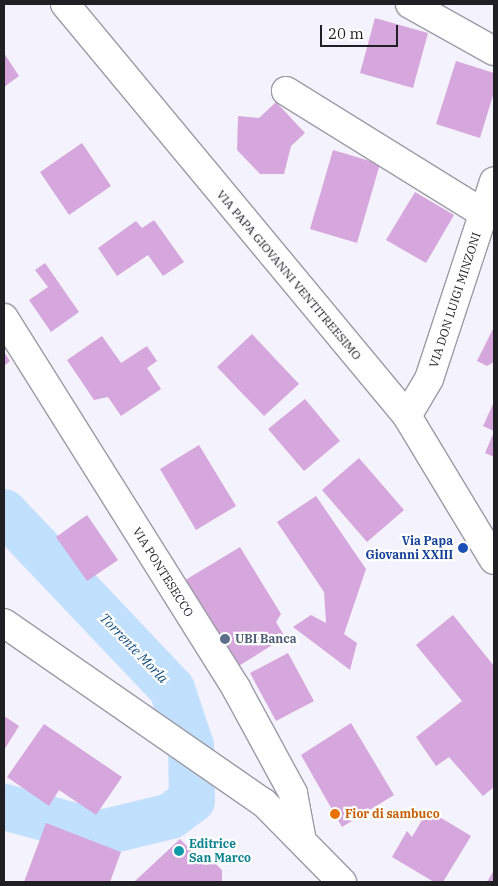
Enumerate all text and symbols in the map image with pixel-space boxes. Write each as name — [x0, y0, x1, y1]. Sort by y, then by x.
scale bar — [323, 15, 400, 47]
text: 20 m — [328, 24, 364, 43]
street label: VIA PAPA GIOVANNI VENTITREESIMO — [214, 187, 364, 363]
street label: VIA DON LUIGI MINZONI — [426, 231, 484, 369]
street label: VIA PONTESECCO — [130, 525, 196, 619]
place label: Via Papa Giovanni XXIII — [366, 534, 453, 562]
marker: Via Papa Giovanni XXIII — [457, 542, 469, 554]
water label: Torrente Morla — [96, 609, 172, 687]
place label: UBI Banca — [235, 632, 297, 646]
marker: UBI Banca — [219, 633, 231, 645]
place label: Fior di sambuco — [345, 807, 440, 821]
marker: Fior di sambuco — [329, 808, 341, 820]
place label: Editrice San Marco — [189, 837, 251, 865]
marker: Editrice San Marco — [173, 845, 185, 857]

